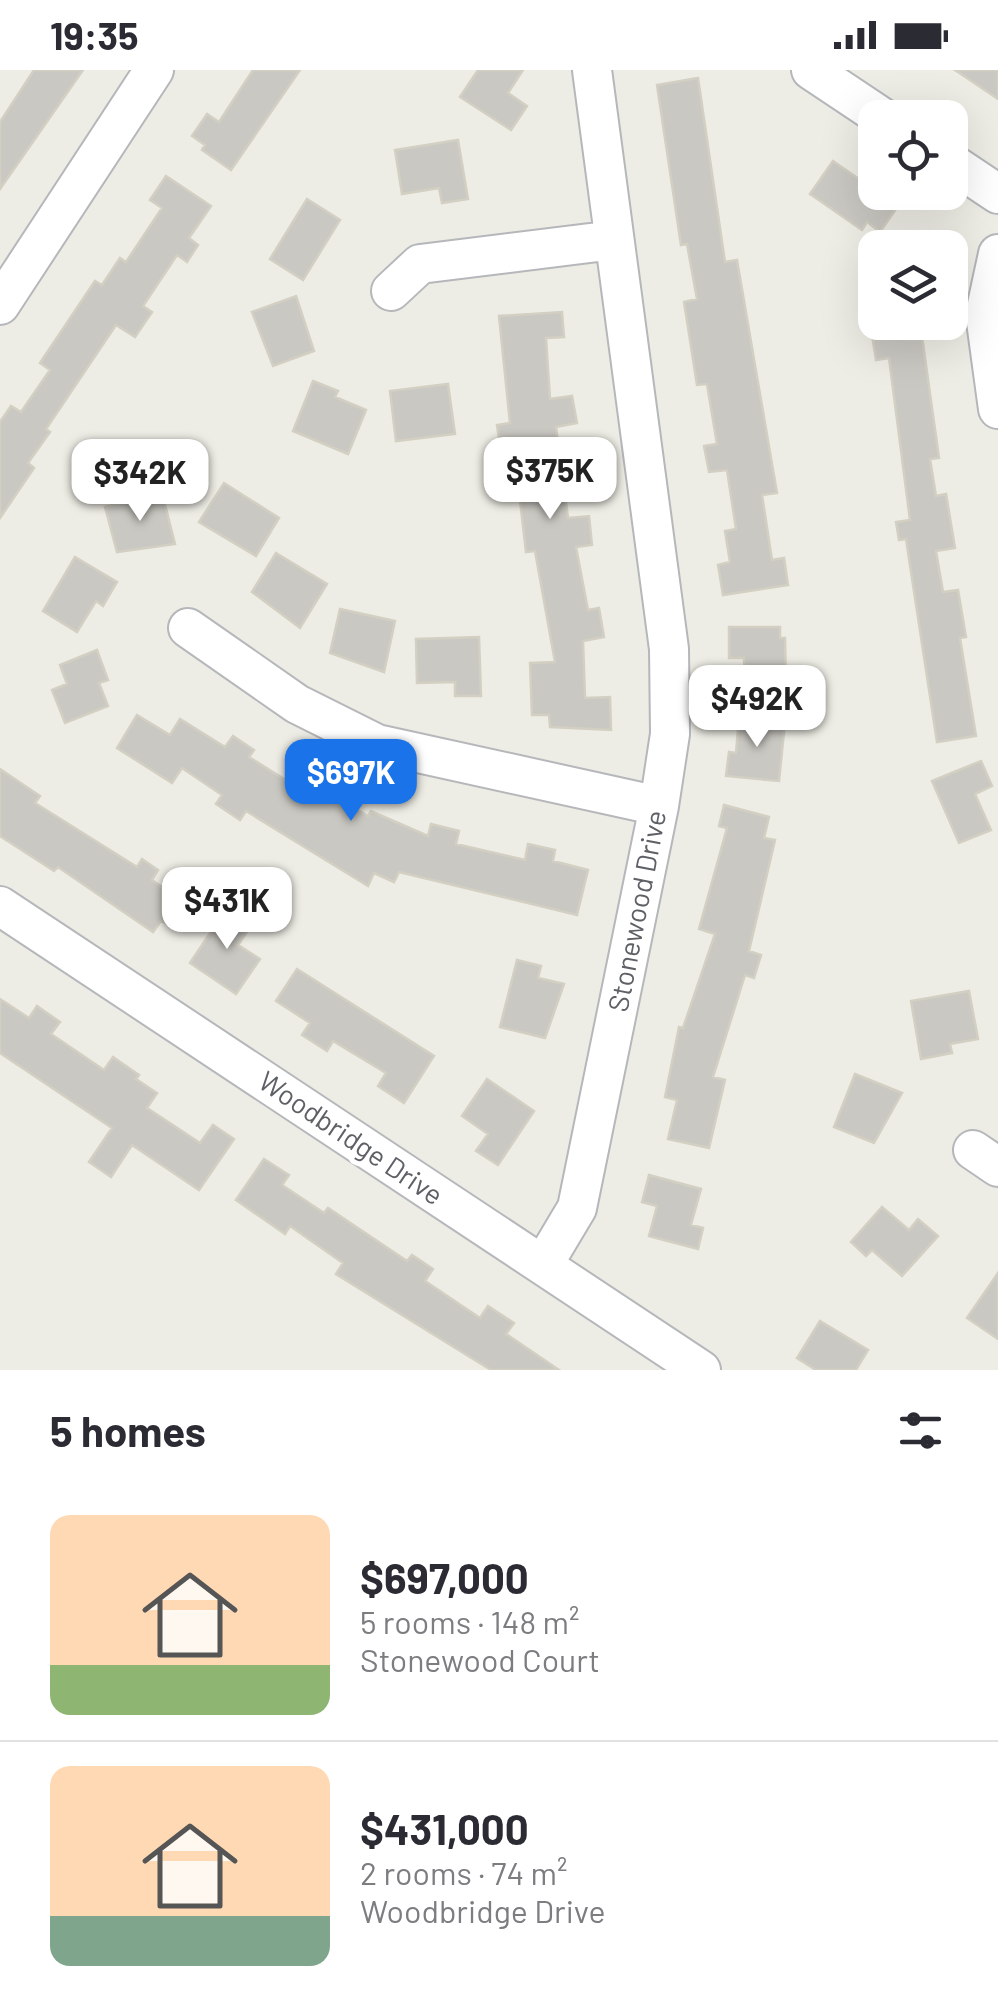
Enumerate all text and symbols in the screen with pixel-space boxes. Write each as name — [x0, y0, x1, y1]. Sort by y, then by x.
text: 19:35 — [50, 12, 138, 58]
map controls — [858, 100, 968, 340]
button: locate — [858, 100, 968, 210]
button: layers — [858, 230, 968, 340]
pin: $375K — [480, 437, 620, 522]
pin: $342K — [70, 439, 210, 524]
text: $375K — [506, 450, 594, 488]
text: $342K — [94, 452, 186, 490]
pin: $492K — [687, 665, 827, 750]
text: $492K — [711, 678, 803, 716]
pin: $697K — [281, 739, 421, 824]
text: $697K — [307, 752, 395, 790]
street label: Stonewood Drive — [600, 807, 672, 1014]
pin: $431K — [157, 867, 297, 952]
text: $431K — [184, 880, 270, 918]
street label: Woodbridge Drive — [253, 1063, 450, 1211]
icon: filters — [893, 1403, 948, 1458]
text: 5 homes — [50, 1405, 206, 1455]
text: $697,000 — [360, 1552, 529, 1602]
icon: home — [130, 1555, 250, 1675]
text: 5 rooms · 148 m² — [360, 1602, 579, 1640]
text: Stonewood Court — [360, 1640, 600, 1678]
text: $431,000 — [360, 1803, 529, 1853]
icon: home — [130, 1806, 250, 1926]
text: 2 rooms · 74 m² — [360, 1853, 567, 1891]
text: Woodbridge Drive — [360, 1891, 606, 1929]

